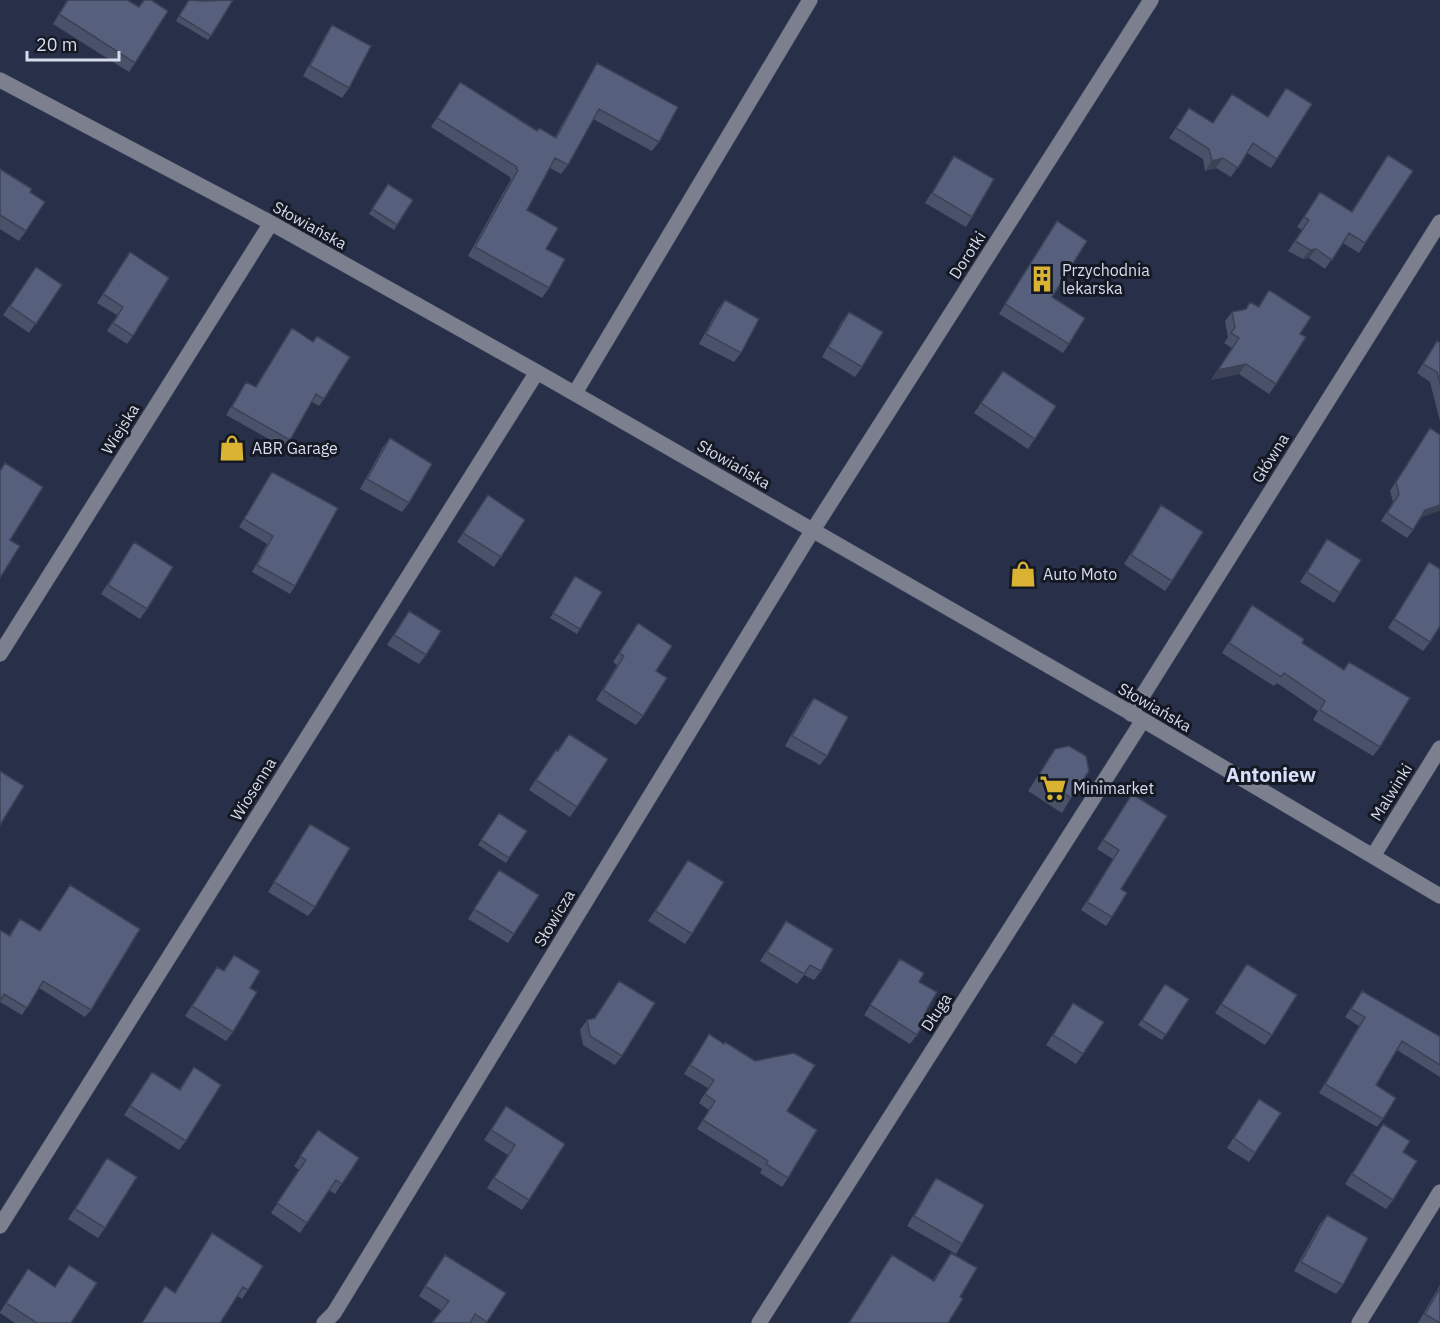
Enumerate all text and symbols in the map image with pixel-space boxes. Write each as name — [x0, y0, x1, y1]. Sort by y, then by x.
scale bar — [27, 24, 118, 62]
text: 20 m — [36, 33, 78, 56]
street label: Słowiańska — [270, 197, 351, 254]
street label: Dorotki — [944, 228, 990, 282]
place label: Przychodnia lekarska — [1062, 260, 1150, 298]
building icon: Przychodnia lekarska — [1027, 264, 1057, 294]
street label: Wiejska — [97, 400, 143, 458]
street label: Główna — [1247, 429, 1293, 486]
shop icon: ABR Garage — [217, 433, 247, 463]
street label: Słowiańska — [694, 435, 775, 493]
place label: ABR Garage — [252, 438, 338, 458]
shop icon: Auto Moto — [1008, 559, 1038, 589]
place label: Auto Moto — [1043, 564, 1117, 584]
street label: Słowiańska — [1115, 678, 1196, 736]
street label: Wiosenna — [226, 753, 280, 824]
street label: Malwinki — [1366, 760, 1416, 824]
district label: Antoniew — [1226, 761, 1316, 788]
supermarket icon: Minimarket — [1038, 773, 1068, 803]
place label: Minimarket — [1073, 778, 1154, 798]
street label: Słowicza — [529, 885, 579, 950]
street label: Długa — [916, 989, 956, 1035]

